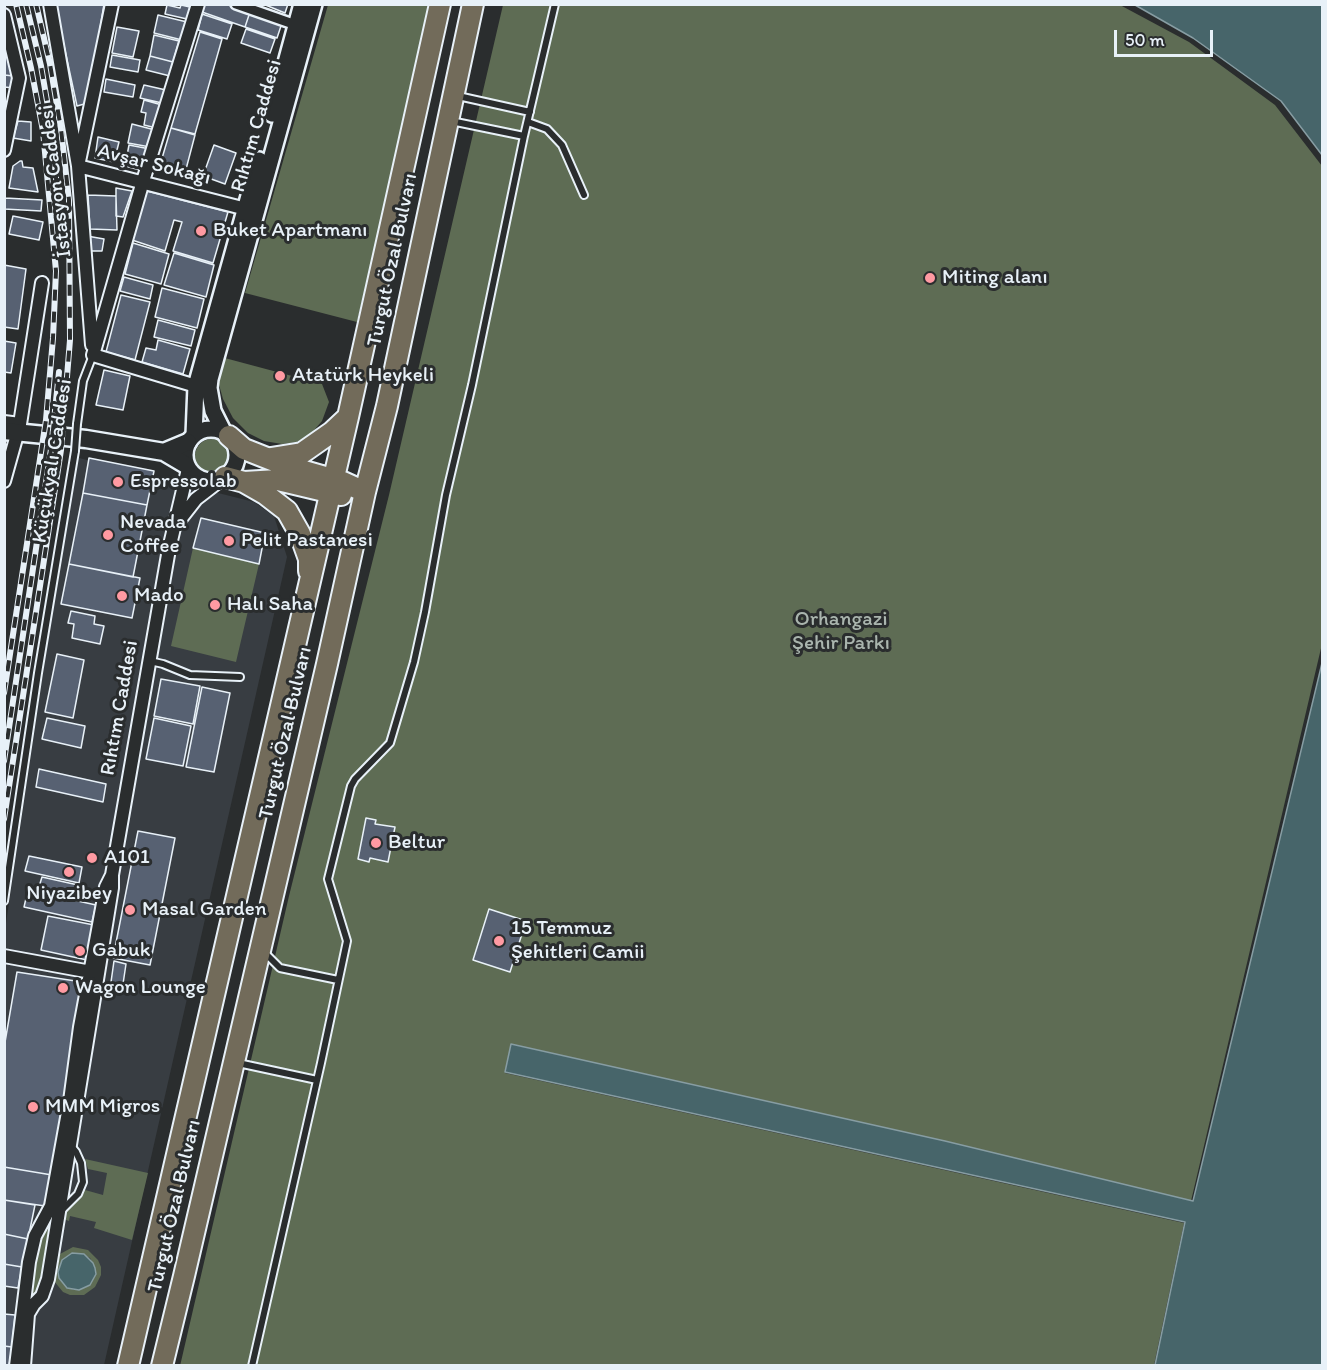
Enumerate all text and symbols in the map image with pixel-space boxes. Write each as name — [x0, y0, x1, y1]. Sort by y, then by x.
scale bar — [1117, 18, 1216, 56]
text: 50 m — [1125, 29, 1165, 51]
street label: Rıhtım Caddesi — [226, 57, 288, 195]
street label: İstasyon Caddesi — [34, 103, 78, 259]
street label: Avşar Sokağı — [95, 139, 213, 191]
street label: Turgut Özal Bulvarı — [362, 171, 424, 349]
place label: Buket Apartmanı — [213, 218, 367, 244]
marker: Buket Apartmanı — [194, 224, 208, 238]
place label: Miting alanı — [942, 265, 1048, 291]
marker: Miting alanı — [923, 271, 937, 285]
place label: Atatürk Heykeli — [292, 363, 434, 389]
marker: Atatürk Heykeli — [273, 369, 287, 383]
street label: Küçükyalı Caddesi — [28, 377, 78, 545]
place label: Espressolab — [130, 469, 237, 495]
marker: Espressolab — [111, 475, 125, 489]
place label: Nevada Coffee — [120, 510, 186, 560]
marker: Nevada Coffee — [101, 528, 115, 542]
place label: Pelit Pastanesi — [241, 528, 373, 554]
marker: Pelit Pastanesi — [222, 534, 236, 548]
place label: Mado — [134, 583, 184, 609]
marker: Mado — [115, 589, 129, 603]
place label: Halı Saha — [227, 592, 313, 618]
marker: Halı Saha — [208, 598, 222, 612]
park label: Orhangazi Şehir Parkı — [792, 607, 890, 657]
street label: Rıhtım Caddesi — [96, 638, 144, 778]
street label: Turgut Özal Bulvarı — [254, 644, 318, 822]
place label: Beltur — [388, 830, 445, 856]
marker: Beltur — [369, 836, 383, 850]
place label: A101 — [104, 845, 150, 871]
marker: A101 — [85, 851, 99, 865]
marker: Niyazibey — [62, 865, 76, 879]
place label: Niyazibey — [26, 881, 112, 907]
place label: Masal Garden — [142, 897, 267, 923]
marker: Masal Garden — [123, 903, 137, 917]
place label: 15 Temmuz Şehitleri Camii — [511, 916, 645, 966]
marker: 15 Temmuz Şehitleri Camii — [492, 934, 506, 948]
place label: Gabuk — [92, 938, 151, 964]
marker: Gabuk — [73, 944, 87, 958]
place label: Wagon Lounge — [75, 975, 206, 1001]
marker: Wagon Lounge — [56, 981, 70, 995]
place label: MMM Migros — [45, 1094, 160, 1120]
marker: MMM Migros — [26, 1100, 40, 1114]
street label: Turgut Özal Bulvarı — [143, 1117, 207, 1295]

